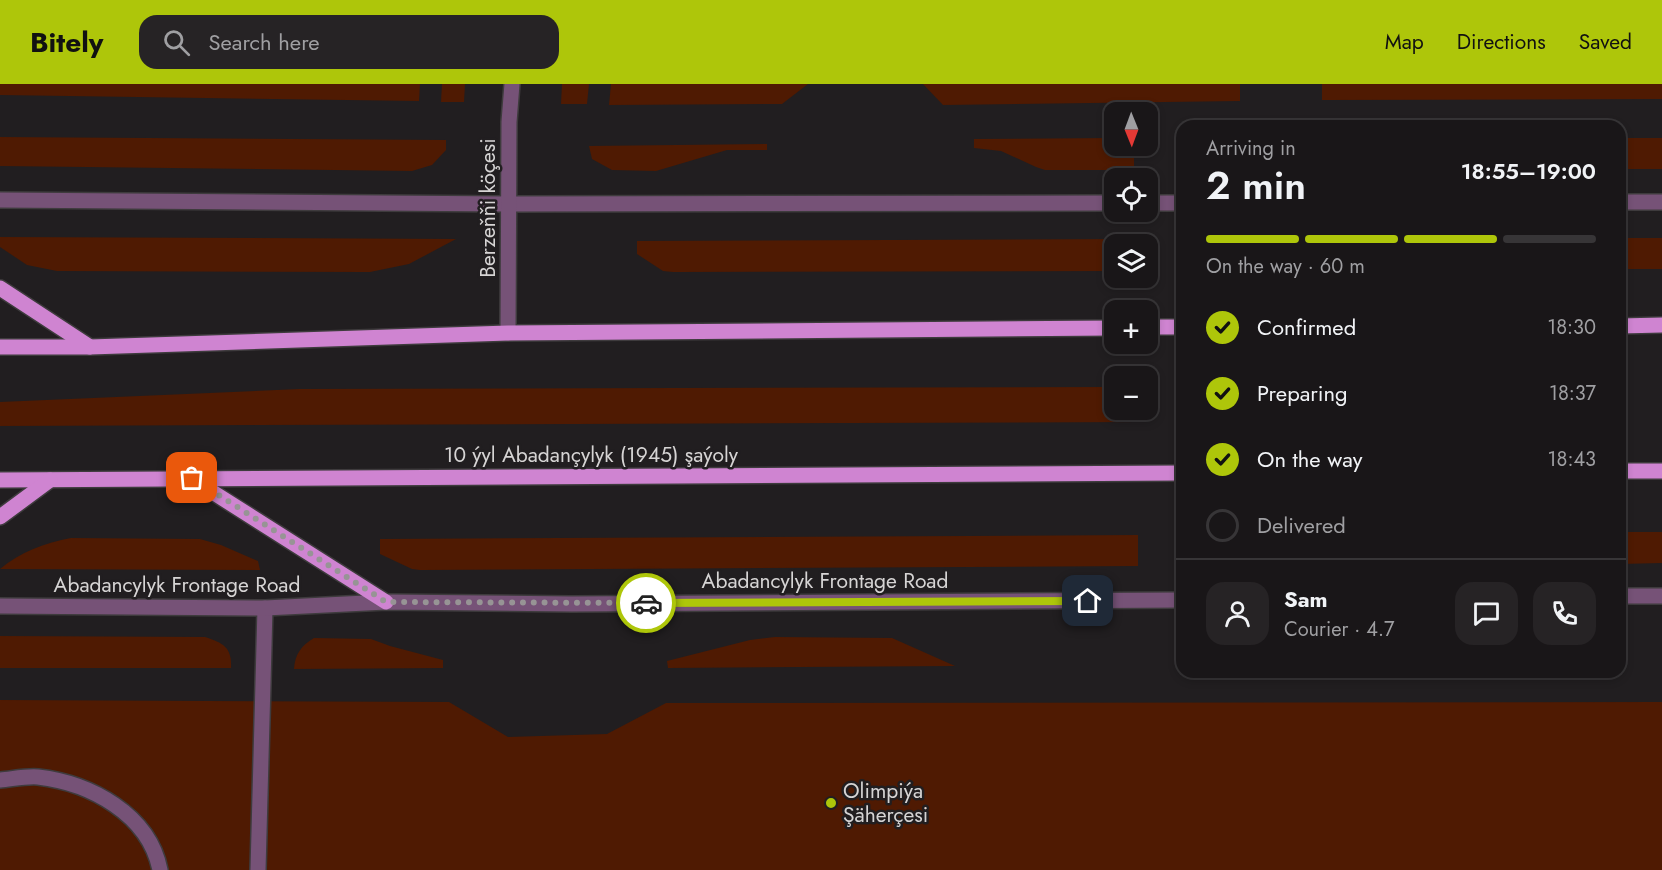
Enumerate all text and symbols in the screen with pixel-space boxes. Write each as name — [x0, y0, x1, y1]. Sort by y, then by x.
search box — [139, 15, 559, 69]
text: Bitely — [30, 22, 103, 63]
icon: search — [160, 26, 193, 59]
text: Search here — [208, 26, 320, 58]
text: Map — [1385, 27, 1424, 57]
text: Directions — [1457, 27, 1546, 57]
text: Saved — [1579, 27, 1632, 57]
north arrow — [1104, 102, 1158, 156]
map controls — [1104, 102, 1158, 420]
text: Arriving in — [1206, 134, 1296, 163]
street label: Berzeňňi köçesi — [473, 138, 503, 278]
text: 18:55–19:00 — [1461, 155, 1596, 187]
text: 2 min — [1206, 157, 1306, 214]
button: locate — [1104, 168, 1158, 222]
button: layers — [1104, 234, 1158, 288]
text: On the way · 60 m — [1206, 252, 1365, 281]
button: + — [1104, 300, 1158, 354]
icon: check — [1206, 311, 1239, 344]
text: Confirmed — [1257, 311, 1356, 343]
text: 18:30 — [1547, 313, 1596, 342]
button: − — [1104, 366, 1158, 420]
icon: check — [1206, 377, 1239, 410]
text: Preparing — [1257, 377, 1348, 409]
text: 18:37 — [1549, 379, 1596, 408]
street label: 10 ýyl Abadançylyk (1945) şaýoly — [444, 440, 739, 470]
icon: check — [1206, 443, 1239, 476]
text: On the way — [1257, 443, 1362, 475]
text: 18:43 — [1548, 445, 1596, 474]
pin — [166, 452, 217, 503]
icon: bag — [175, 461, 208, 494]
text: Delivered — [1257, 509, 1346, 541]
street label: Abadancylyk Frontage Road — [702, 566, 948, 596]
street label: Abadancylyk Frontage Road — [54, 570, 300, 600]
courier — [616, 573, 676, 633]
pin — [1062, 575, 1113, 626]
button: person — [1206, 582, 1269, 645]
button: chat — [1455, 582, 1518, 645]
button: phone — [1533, 582, 1596, 645]
text: Sam — [1284, 583, 1328, 615]
icon: home — [1071, 584, 1104, 617]
icon: car — [630, 587, 663, 620]
text: Courier · 4.7 — [1284, 615, 1395, 644]
place label: Olimpiýa Şäherçesi — [843, 776, 928, 830]
marker: Olimpiýa Şäherçesi — [824, 796, 838, 810]

